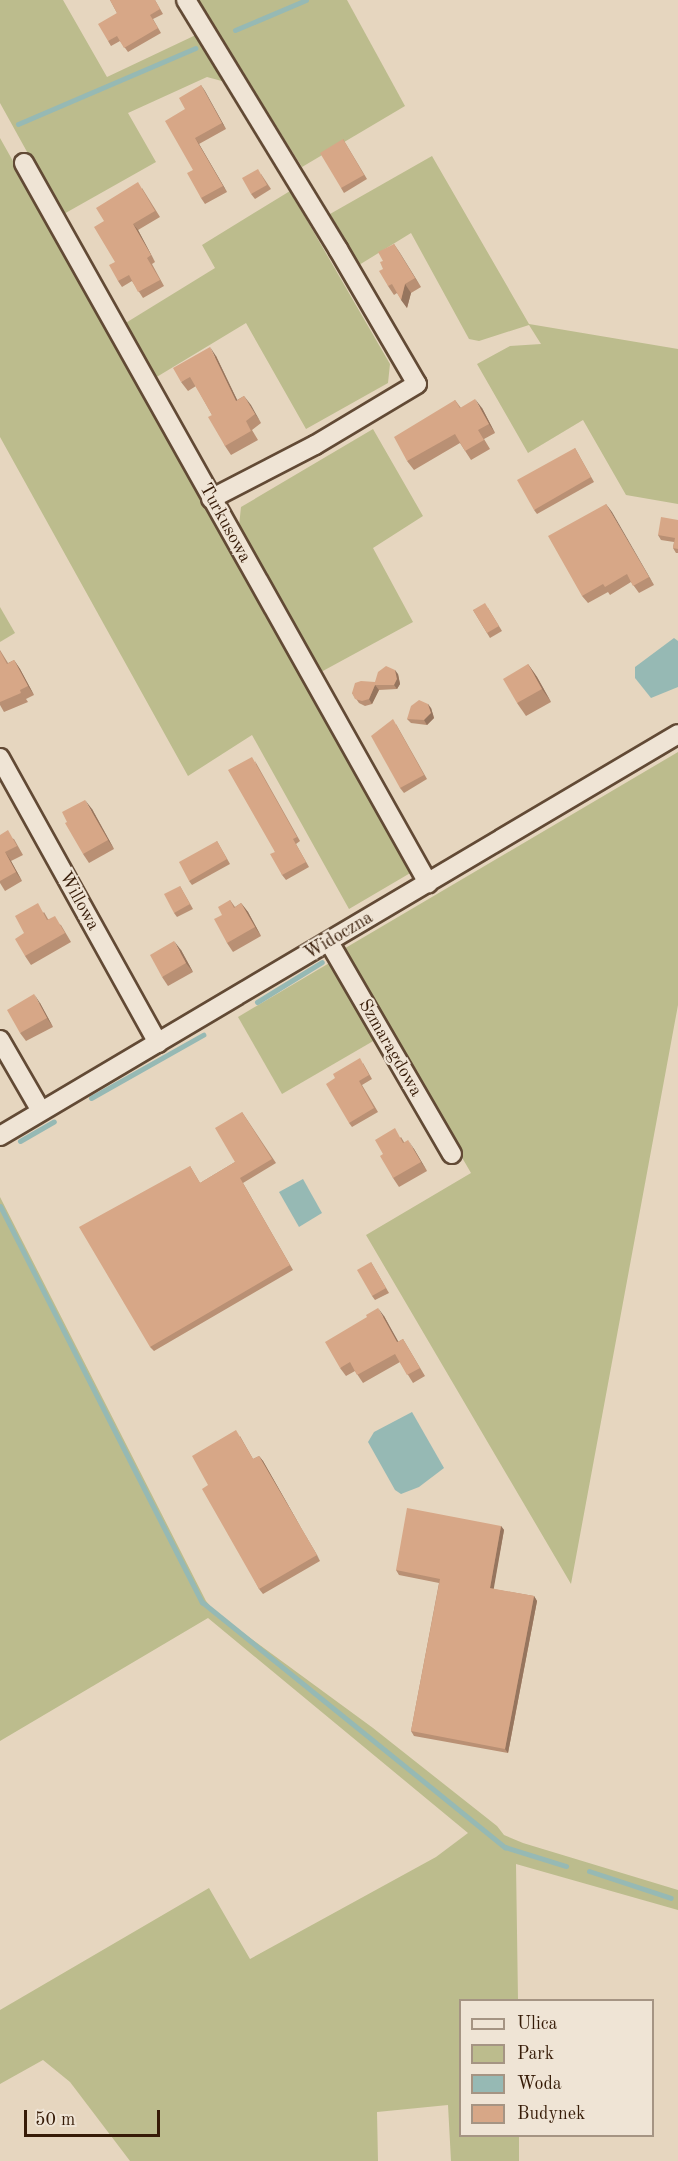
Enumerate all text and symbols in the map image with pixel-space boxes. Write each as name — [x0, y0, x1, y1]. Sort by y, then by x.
street label: Turkusowa — [194, 479, 256, 567]
street label: Willowa — [54, 868, 104, 934]
street label: Widoczna — [301, 907, 377, 965]
street label: Szmaragdowa — [354, 996, 426, 1100]
legend — [459, 1999, 654, 2137]
text: Ulica — [517, 2015, 558, 2033]
text: Park — [517, 2045, 554, 2063]
text: Woda — [517, 2075, 562, 2093]
scale bar — [27, 2098, 164, 2136]
text: Budynek — [517, 2105, 585, 2123]
text: 50 m — [35, 2111, 75, 2129]

